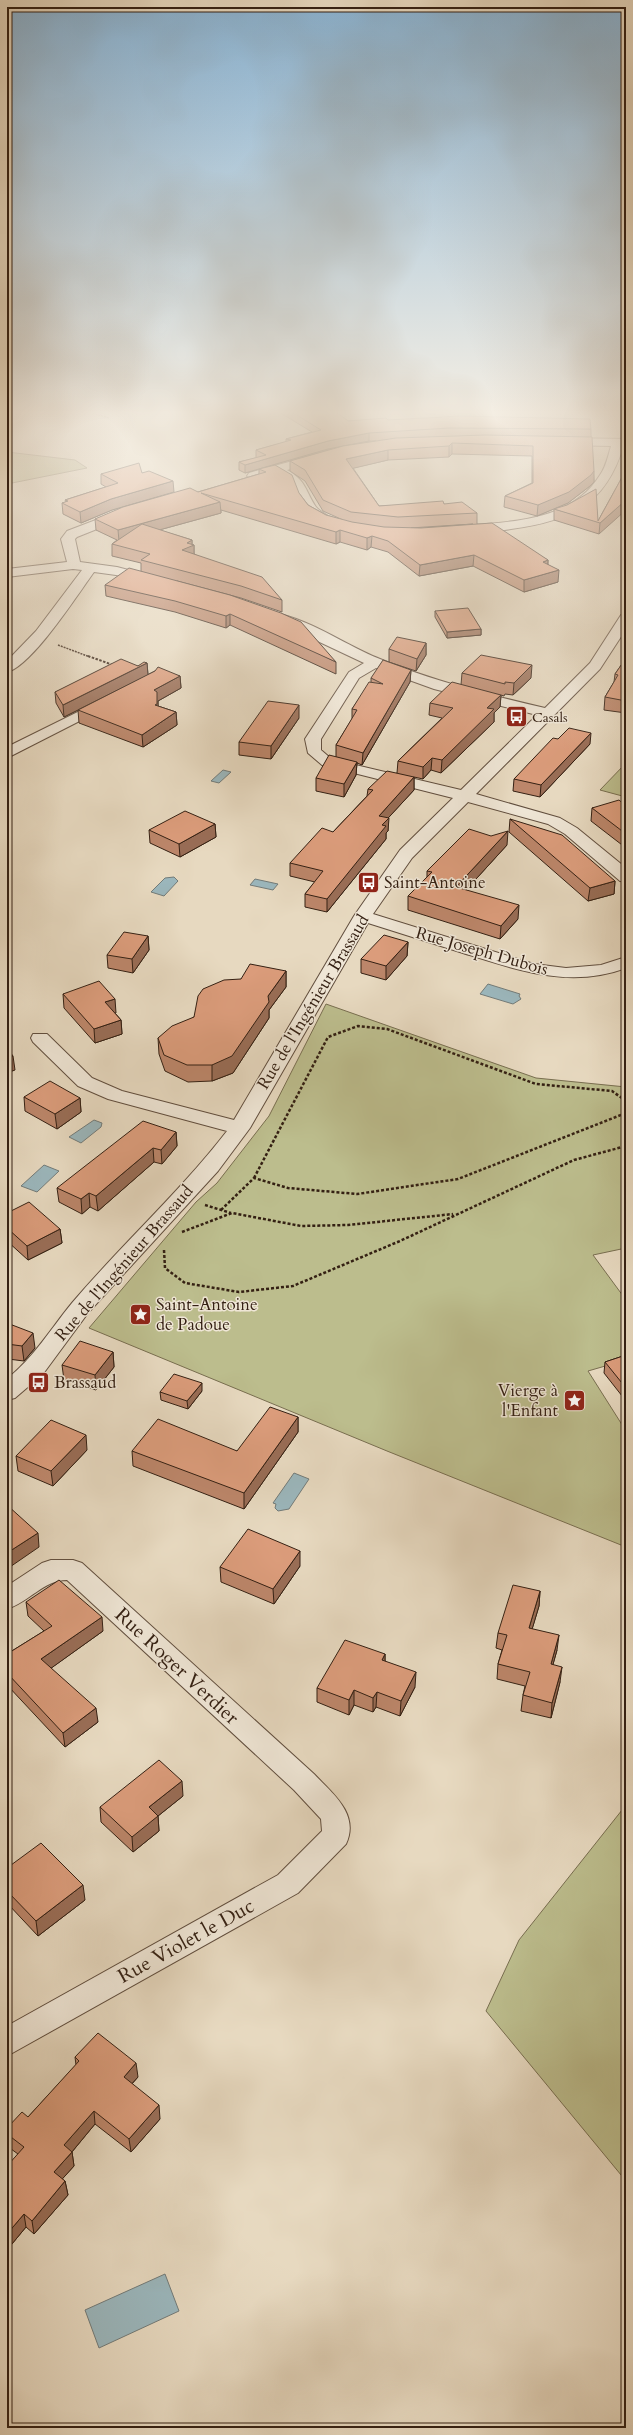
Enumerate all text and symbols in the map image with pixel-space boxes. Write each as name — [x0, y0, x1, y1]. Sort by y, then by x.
bus stop icon: Casals — [504, 704, 530, 730]
place label: Casals — [532, 708, 568, 727]
bus stop icon: Saint-Antoine — [356, 869, 382, 895]
place label: Saint-Antoine — [384, 871, 486, 894]
street label: Rue de l'Ingénieur Brassaud — [252, 910, 374, 1094]
street label: Rue Joseph Dubois — [413, 921, 551, 981]
street label: Rue de l'Ingénieur Brassaud — [50, 1180, 198, 1346]
place label: Saint-Antoine de Padoue — [156, 1293, 258, 1336]
place icon: Saint-Antoine de Padoue — [127, 1301, 153, 1327]
bus stop icon: Brassaud — [26, 1369, 52, 1395]
place label: Brassaud — [54, 1371, 116, 1394]
place label: Vierge à l'Enfant — [498, 1379, 559, 1422]
place icon: Vierge à l'Enfant — [561, 1387, 587, 1413]
street label: Rue Roger Verdier — [109, 1601, 245, 1731]
street label: Rue Violet le Duc — [113, 1892, 259, 1990]

